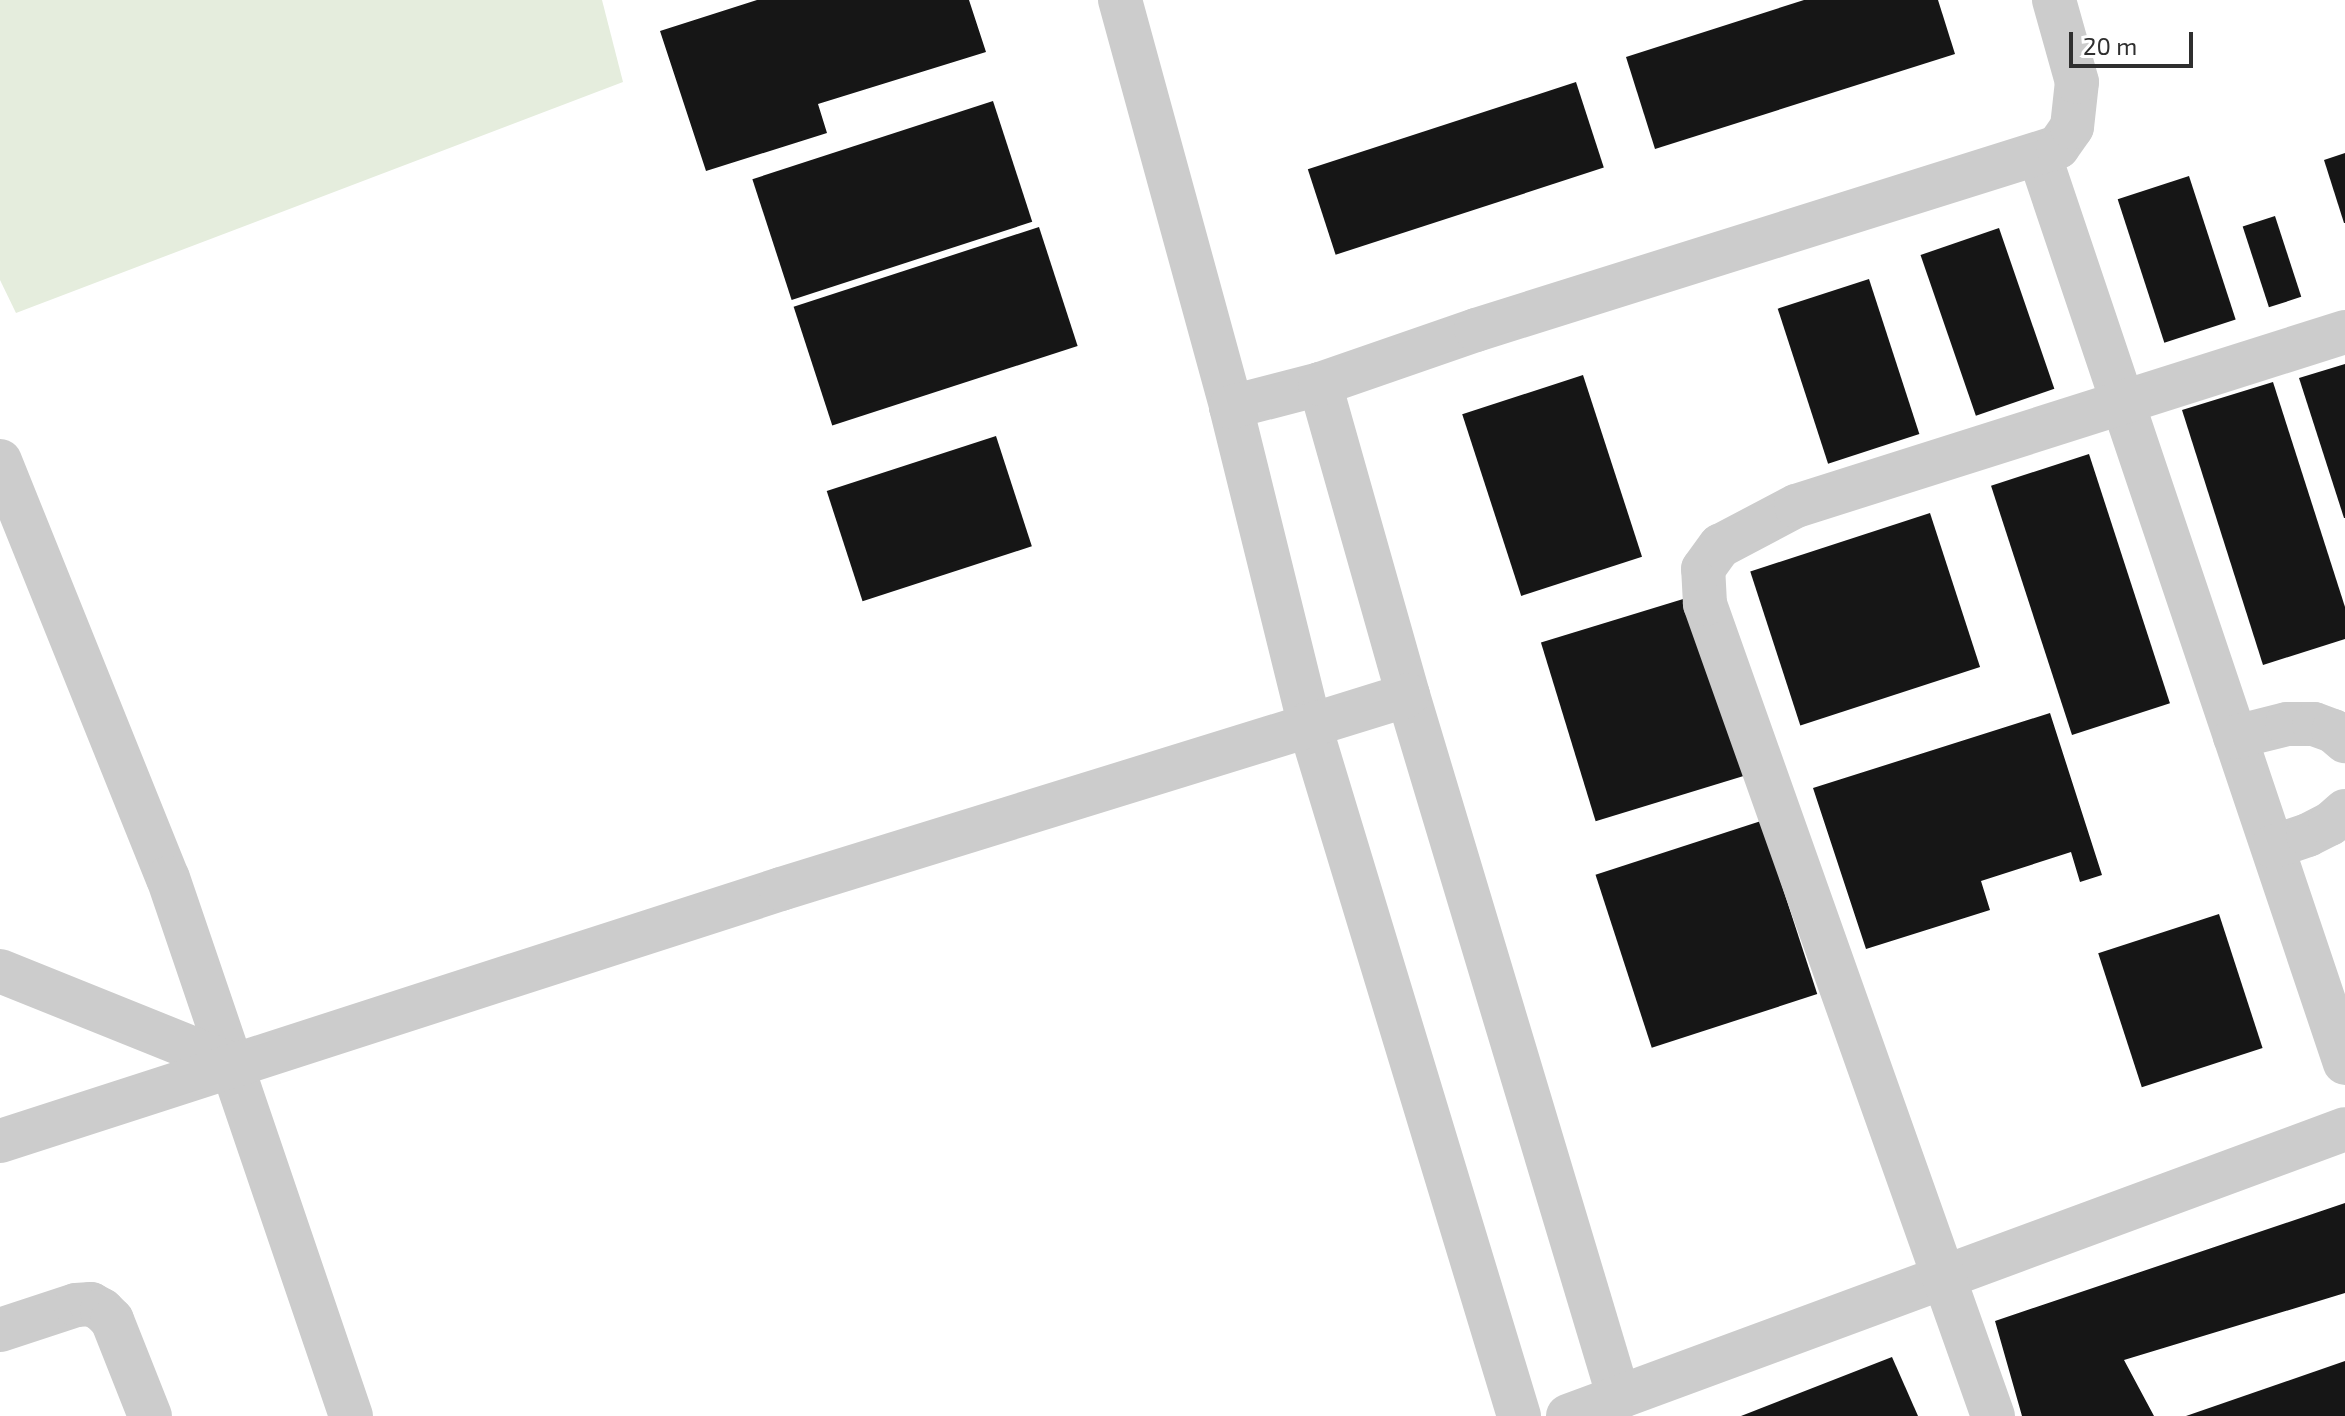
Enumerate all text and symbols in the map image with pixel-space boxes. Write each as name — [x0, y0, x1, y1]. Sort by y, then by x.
scale bar — [2073, 16, 2197, 66]
text: 20 m — [2083, 31, 2137, 60]

